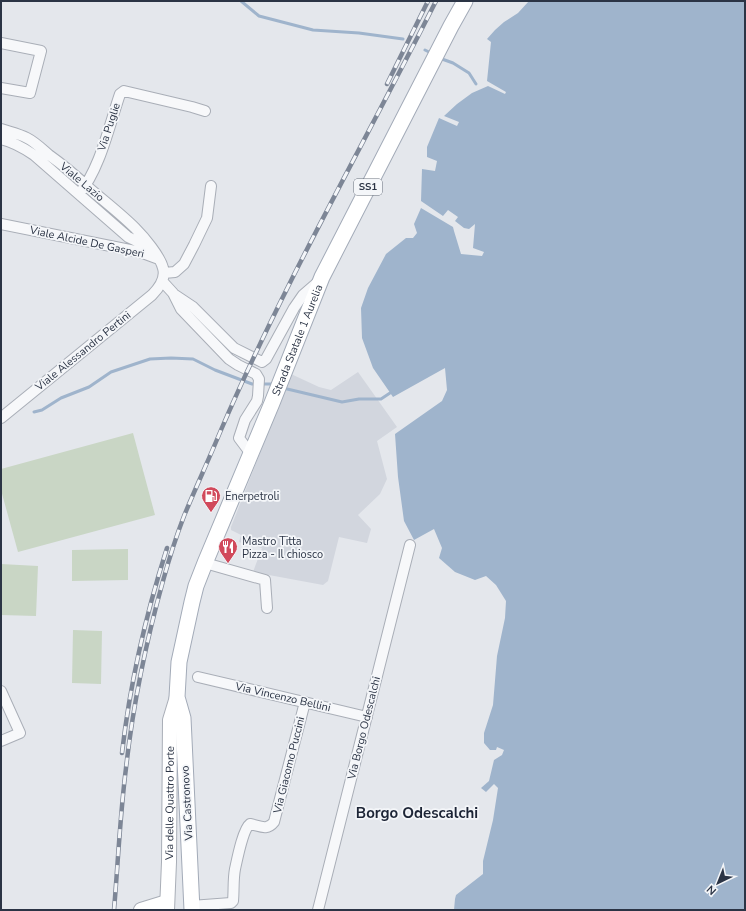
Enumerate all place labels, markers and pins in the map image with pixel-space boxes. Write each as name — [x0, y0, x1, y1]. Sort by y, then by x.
fuel station icon: Enerpetroli — [200, 485, 222, 513]
place label: Enerpetroli — [225, 489, 279, 504]
place label: Mastro Titta Pizza - Il chiosco — [242, 534, 323, 562]
restaurant icon: Mastro Titta Pizza - Il chiosco — [217, 536, 239, 564]

